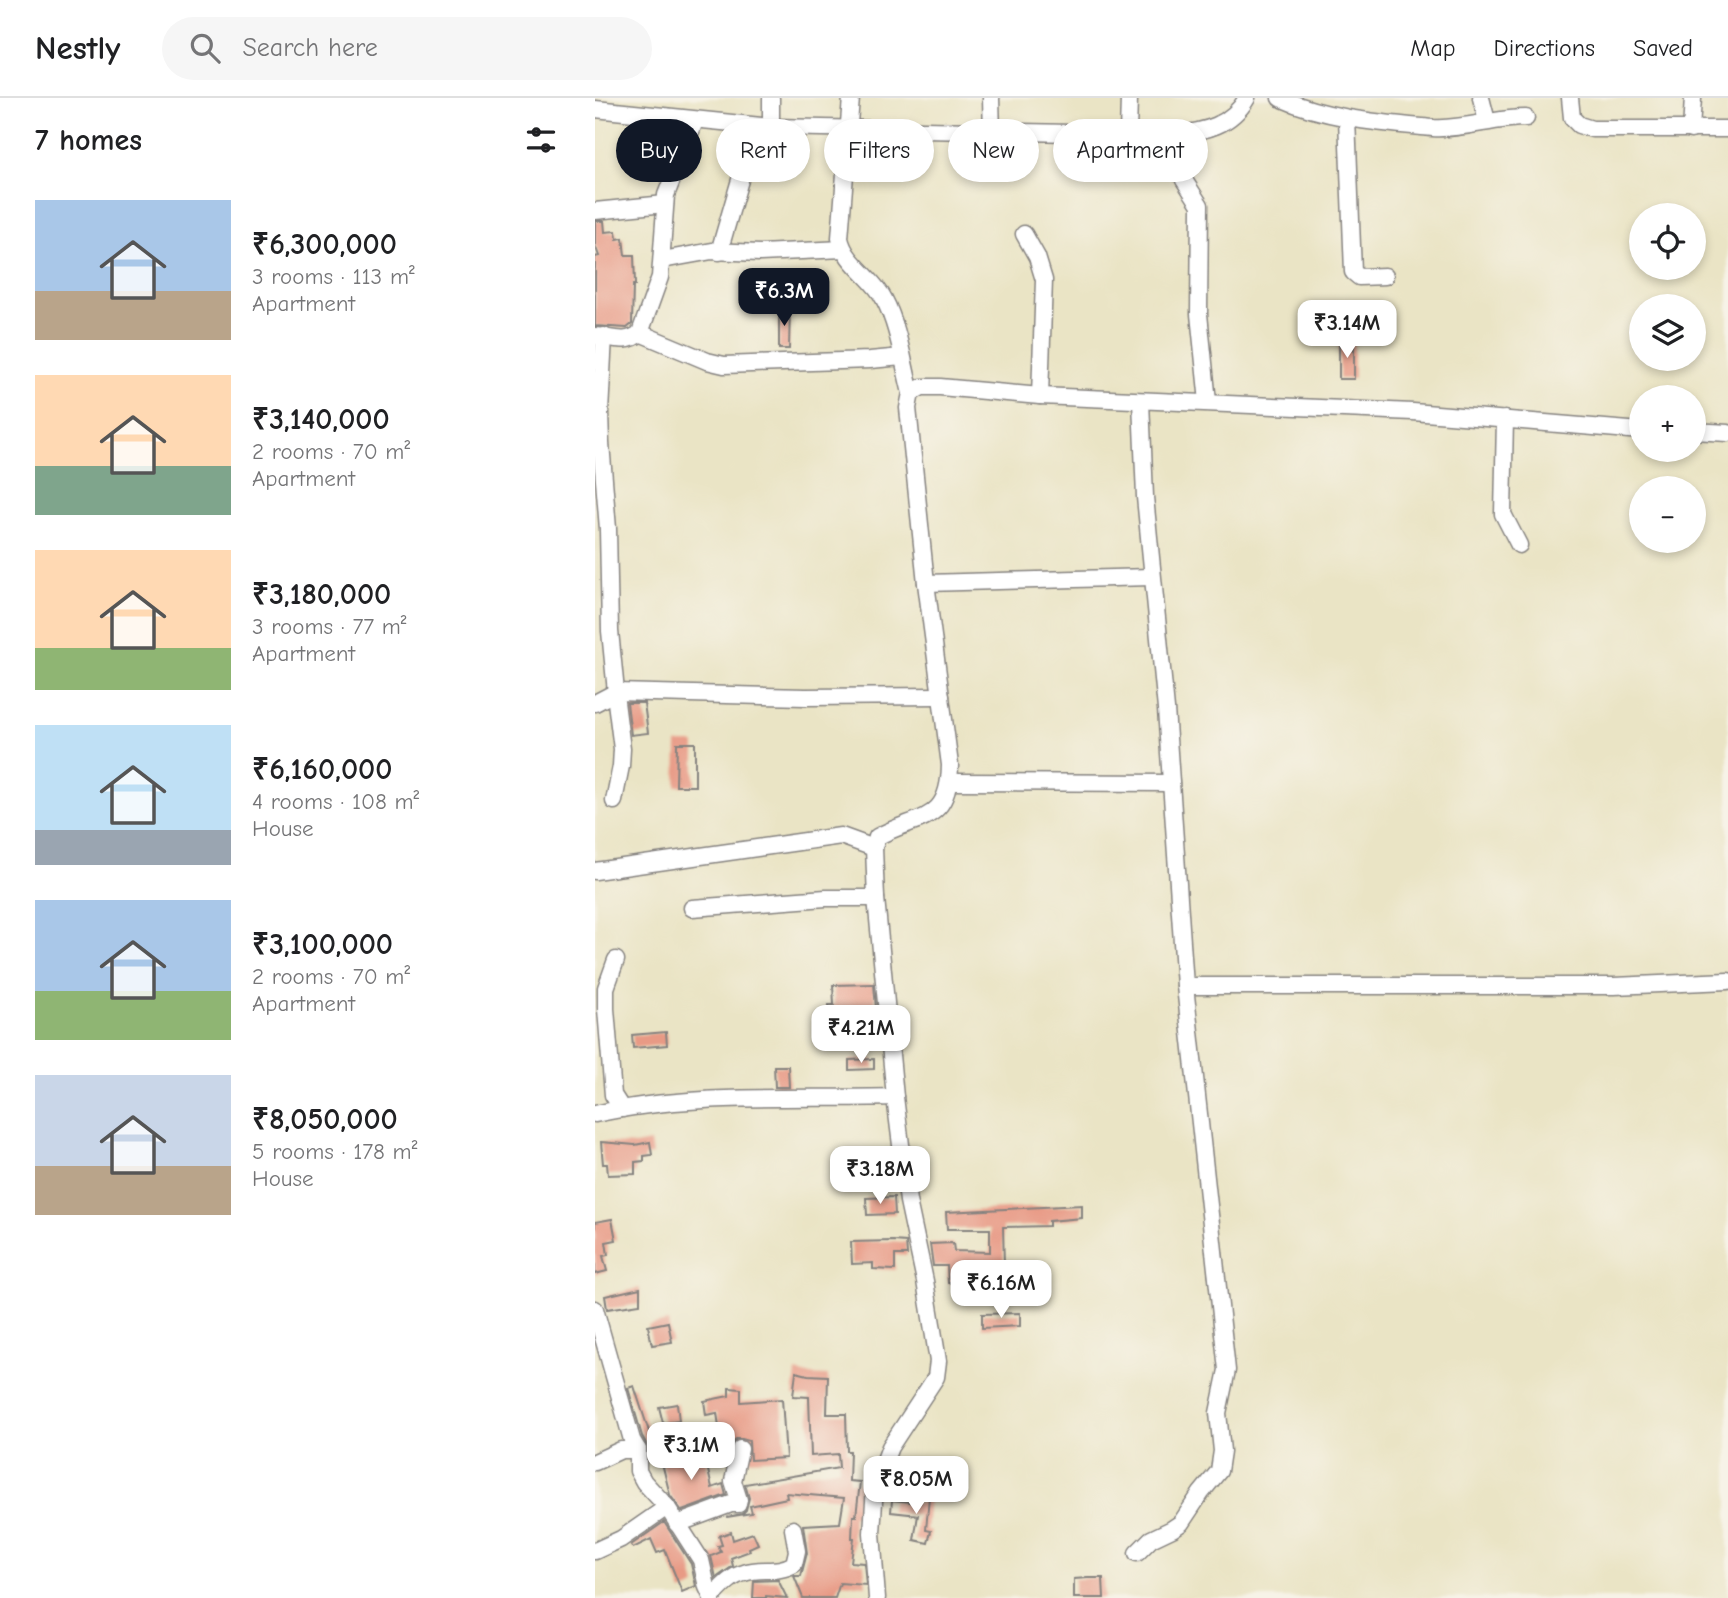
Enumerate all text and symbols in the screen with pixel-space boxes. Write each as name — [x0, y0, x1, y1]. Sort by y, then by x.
search box — [162, 17, 652, 80]
text: Nestly — [35, 29, 120, 67]
icon: search — [186, 29, 224, 67]
text: Search here — [242, 33, 378, 63]
text: Map — [1410, 34, 1456, 62]
text: Directions — [1494, 34, 1595, 62]
text: Saved — [1633, 34, 1693, 62]
chip: Buy — [616, 119, 702, 182]
chip: Rent — [716, 119, 810, 182]
chip: Filters — [824, 119, 934, 182]
chip: New — [948, 119, 1039, 182]
chip: Apartment — [1053, 119, 1208, 182]
icon: filters — [522, 121, 560, 159]
text: 7 homes — [35, 123, 142, 158]
map controls — [1629, 203, 1706, 553]
button: locate — [1629, 203, 1706, 280]
text: ₹6,300,000 — [252, 227, 397, 262]
icon: home — [91, 228, 175, 312]
text: 3 rooms · 113 m² — [252, 263, 415, 290]
pin: ₹6.3M — [735, 268, 833, 328]
text: ₹6.3M — [754, 277, 814, 304]
text: Apartment — [252, 290, 355, 317]
button: layers — [1629, 294, 1706, 371]
pin: ₹3.14M — [1290, 300, 1404, 360]
text: ₹3.14M — [1314, 309, 1380, 336]
button: + — [1629, 385, 1706, 462]
text: ₹3,140,000 — [252, 402, 390, 437]
icon: home — [91, 403, 175, 487]
text: 2 rooms · 70 m² — [252, 438, 410, 465]
text: Apartment — [252, 465, 355, 492]
button: − — [1629, 476, 1706, 553]
text: ₹3,180,000 — [252, 577, 391, 612]
icon: home — [91, 578, 175, 662]
text: 3 rooms · 77 m² — [252, 613, 407, 640]
text: Apartment — [252, 640, 355, 667]
text: ₹6,160,000 — [252, 752, 392, 787]
icon: home — [91, 753, 175, 837]
text: 4 rooms · 108 m² — [252, 788, 419, 815]
text: House — [252, 815, 314, 842]
text: ₹3,100,000 — [252, 927, 393, 962]
icon: home — [91, 928, 175, 1012]
text: 2 rooms · 70 m² — [252, 963, 410, 990]
text: Apartment — [252, 990, 355, 1017]
pin: ₹4.21M — [804, 1006, 918, 1065]
text: ₹4.21M — [827, 1014, 895, 1041]
text: ₹8,050,000 — [252, 1102, 398, 1137]
icon: home — [91, 1103, 175, 1187]
text: 5 rooms · 178 m² — [252, 1138, 417, 1165]
pin: ₹3.18M — [823, 1146, 937, 1206]
text: ₹3.18M — [846, 1155, 914, 1182]
text: House — [252, 1165, 314, 1192]
pin: ₹6.16M — [944, 1260, 1058, 1320]
text: ₹6.16M — [967, 1269, 1035, 1296]
pin: ₹3.1M — [642, 1422, 740, 1482]
text: ₹3.1M — [663, 1431, 719, 1458]
pin: ₹8.05M — [859, 1456, 973, 1516]
text: ₹8.05M — [879, 1465, 953, 1492]

